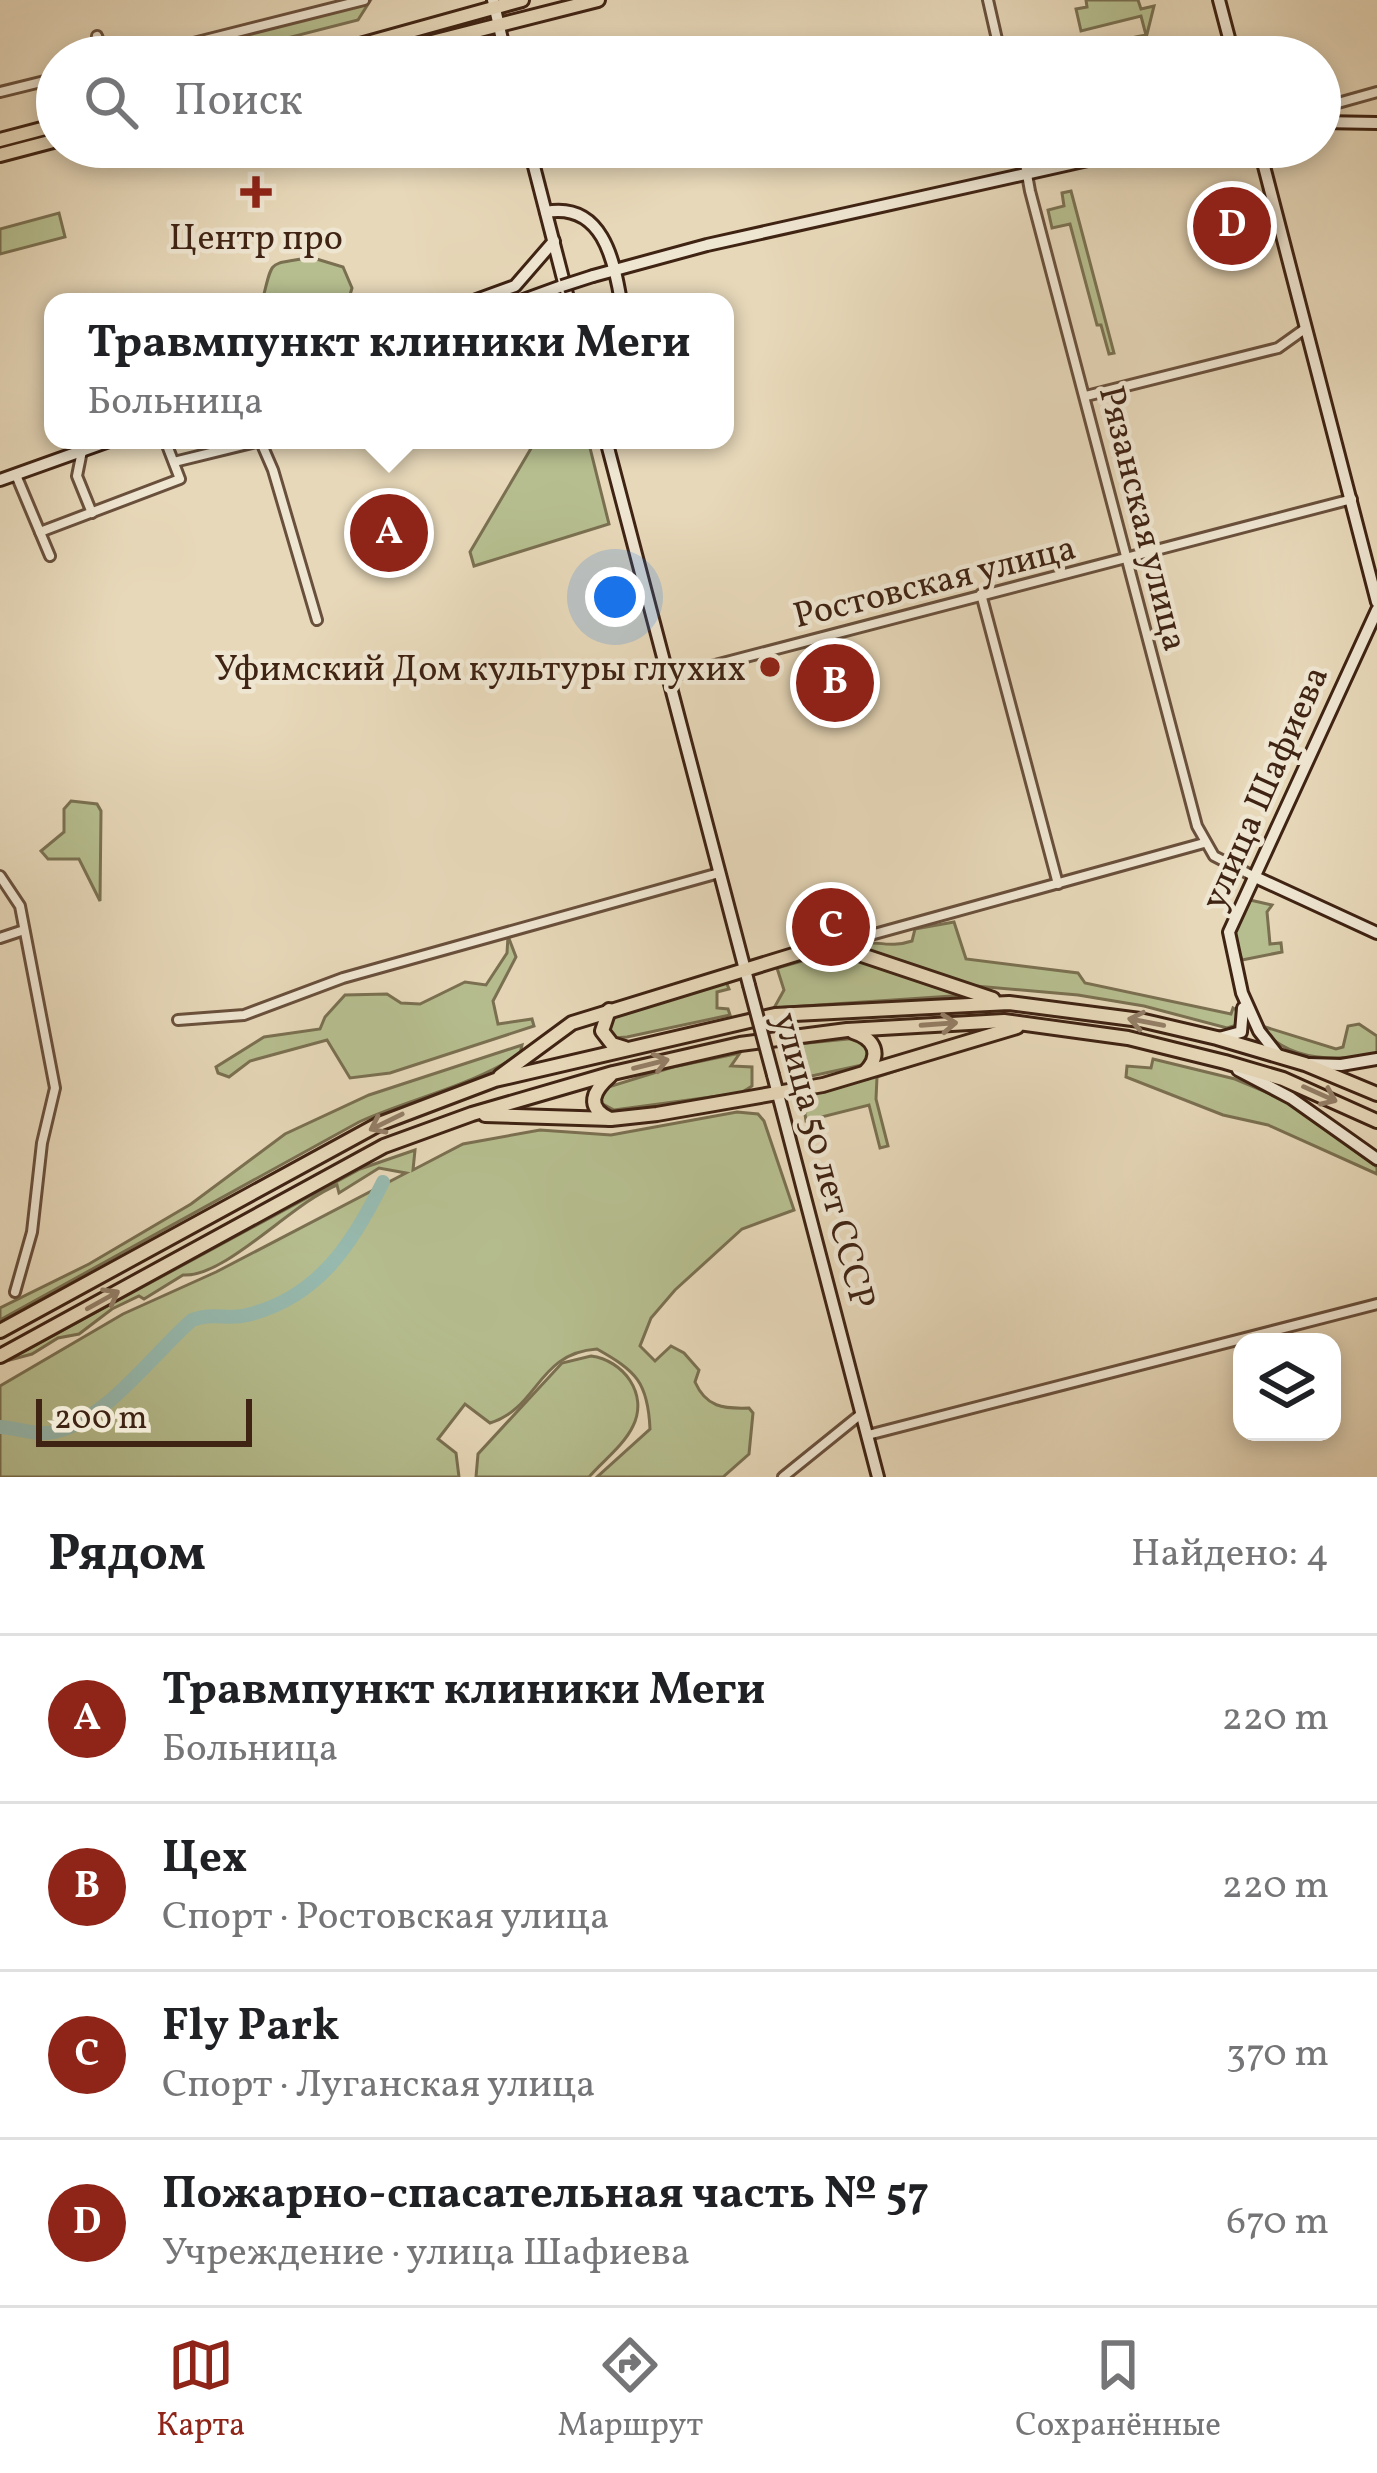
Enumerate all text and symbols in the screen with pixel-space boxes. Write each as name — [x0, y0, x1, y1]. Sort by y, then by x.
search box — [36, 36, 1341, 168]
icon: search — [78, 69, 144, 135]
text: Поиск — [174, 71, 303, 134]
marker: Центр про — [240, 176, 272, 208]
pin: D — [1193, 181, 1271, 271]
place label: Центр про — [169, 215, 343, 265]
popup — [44, 293, 734, 449]
text: Травмпункт клиники Меги — [87, 313, 691, 376]
text: Больница — [87, 376, 263, 430]
street label: Рязанская улица — [1084, 381, 1198, 657]
pin: A — [350, 488, 428, 578]
street label: Ростовская улица — [789, 525, 1081, 643]
your location — [585, 567, 645, 627]
pin: B — [796, 638, 874, 728]
place label: Уфимский Дом культуры глухих — [214, 646, 746, 696]
marker: Уфимский Дом культуры глухих — [757, 654, 783, 680]
street label: улица Шафиева — [1191, 659, 1343, 919]
pin: C — [792, 882, 870, 972]
street label: улица 50 лет СССР — [759, 1007, 886, 1315]
one-way arrow — [1127, 1010, 1166, 1032]
one-way arrow — [919, 1012, 958, 1035]
one-way arrow — [631, 1052, 669, 1074]
one-way arrow — [1301, 1085, 1337, 1107]
one-way arrow — [368, 1112, 404, 1134]
one-way arrow — [84, 1288, 119, 1311]
map controls — [1233, 1333, 1341, 1441]
button: layers — [1233, 1333, 1341, 1441]
scale bar — [36, 1393, 252, 1446]
text: 200 m — [54, 1397, 148, 1443]
text: Рядом — [48, 1520, 206, 1591]
text: Найдено: 4 — [1131, 1528, 1329, 1582]
text: Травмпункт клиники Меги — [162, 1660, 765, 1723]
text: A — [73, 1692, 101, 1746]
text: 220 m — [1222, 1692, 1329, 1746]
text: Больница — [162, 1723, 338, 1777]
text: Цех — [162, 1828, 248, 1891]
text: B — [74, 1860, 100, 1914]
text: 220 m — [1222, 1860, 1329, 1914]
text: Спорт · Ростовская улица — [162, 1891, 609, 1945]
text: Fly Park — [162, 1996, 339, 2059]
text: C — [74, 2028, 100, 2082]
text: 370 m — [1226, 2028, 1329, 2082]
text: Спорт · Луганская улица — [162, 2059, 596, 2113]
text: Пожарно-спасательная часть № 57 — [162, 2164, 929, 2227]
text: D — [73, 2196, 101, 2250]
text: 670 m — [1226, 2196, 1329, 2250]
text: Учреждение · улица Шафиева — [162, 2227, 690, 2281]
tab: Карта — [156, 2332, 246, 2450]
tab: Маршрут — [558, 2332, 703, 2450]
tab: Сохранённые — [1015, 2332, 1221, 2450]

